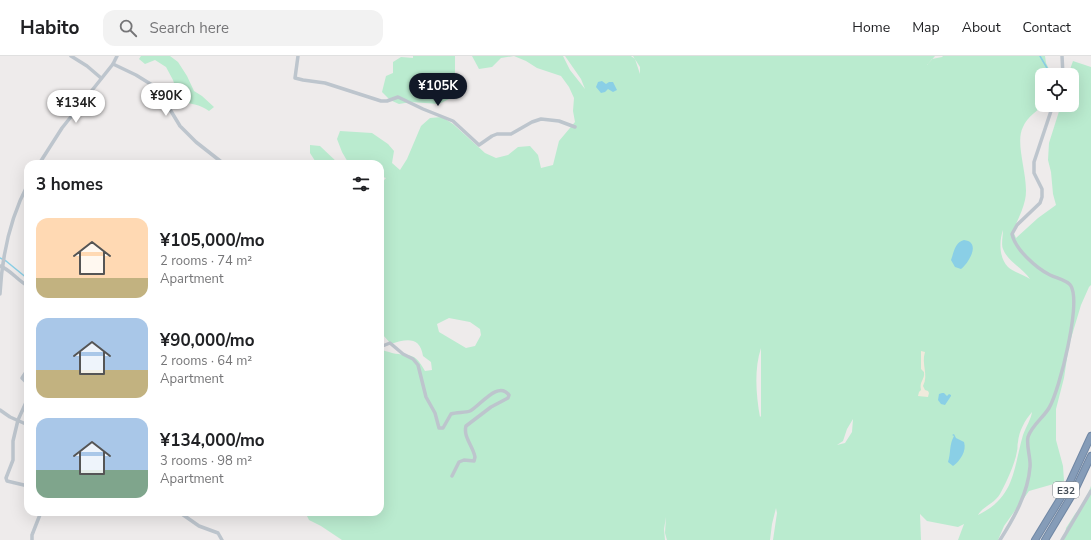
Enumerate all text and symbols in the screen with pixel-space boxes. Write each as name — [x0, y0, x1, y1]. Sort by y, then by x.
search box — [103, 10, 383, 46]
text: Habito — [20, 15, 79, 41]
icon: search — [117, 17, 139, 39]
text: Search here — [149, 18, 229, 38]
text: Home — [852, 18, 890, 37]
text: Map — [912, 18, 940, 37]
text: About — [962, 18, 1001, 37]
text: Contact — [1023, 18, 1071, 37]
map controls — [1035, 68, 1079, 112]
button: locate — [1035, 68, 1079, 112]
pin: ¥105K — [410, 73, 466, 107]
text: ¥105K — [418, 77, 458, 95]
pin: ¥90K — [142, 83, 190, 117]
text: ¥90K — [150, 87, 182, 105]
pin: ¥134K — [48, 90, 104, 124]
text: ¥134K — [56, 94, 96, 112]
text: 3 homes — [36, 173, 103, 196]
icon: filters — [350, 173, 372, 195]
text: ¥105,000/mo — [160, 229, 265, 252]
icon: home — [68, 234, 116, 282]
text: 2 rooms · 74 m² — [160, 252, 252, 270]
text: Apartment — [160, 270, 223, 288]
text: ¥90,000/mo — [160, 329, 254, 352]
icon: home — [68, 334, 116, 382]
text: 2 rooms · 64 m² — [160, 352, 252, 370]
text: Apartment — [160, 370, 223, 388]
text: ¥134,000/mo — [160, 429, 265, 452]
icon: home — [68, 434, 116, 482]
text: 3 rooms · 98 m² — [160, 452, 252, 470]
text: Apartment — [160, 470, 223, 488]
road number: E32 — [1053, 482, 1079, 498]

